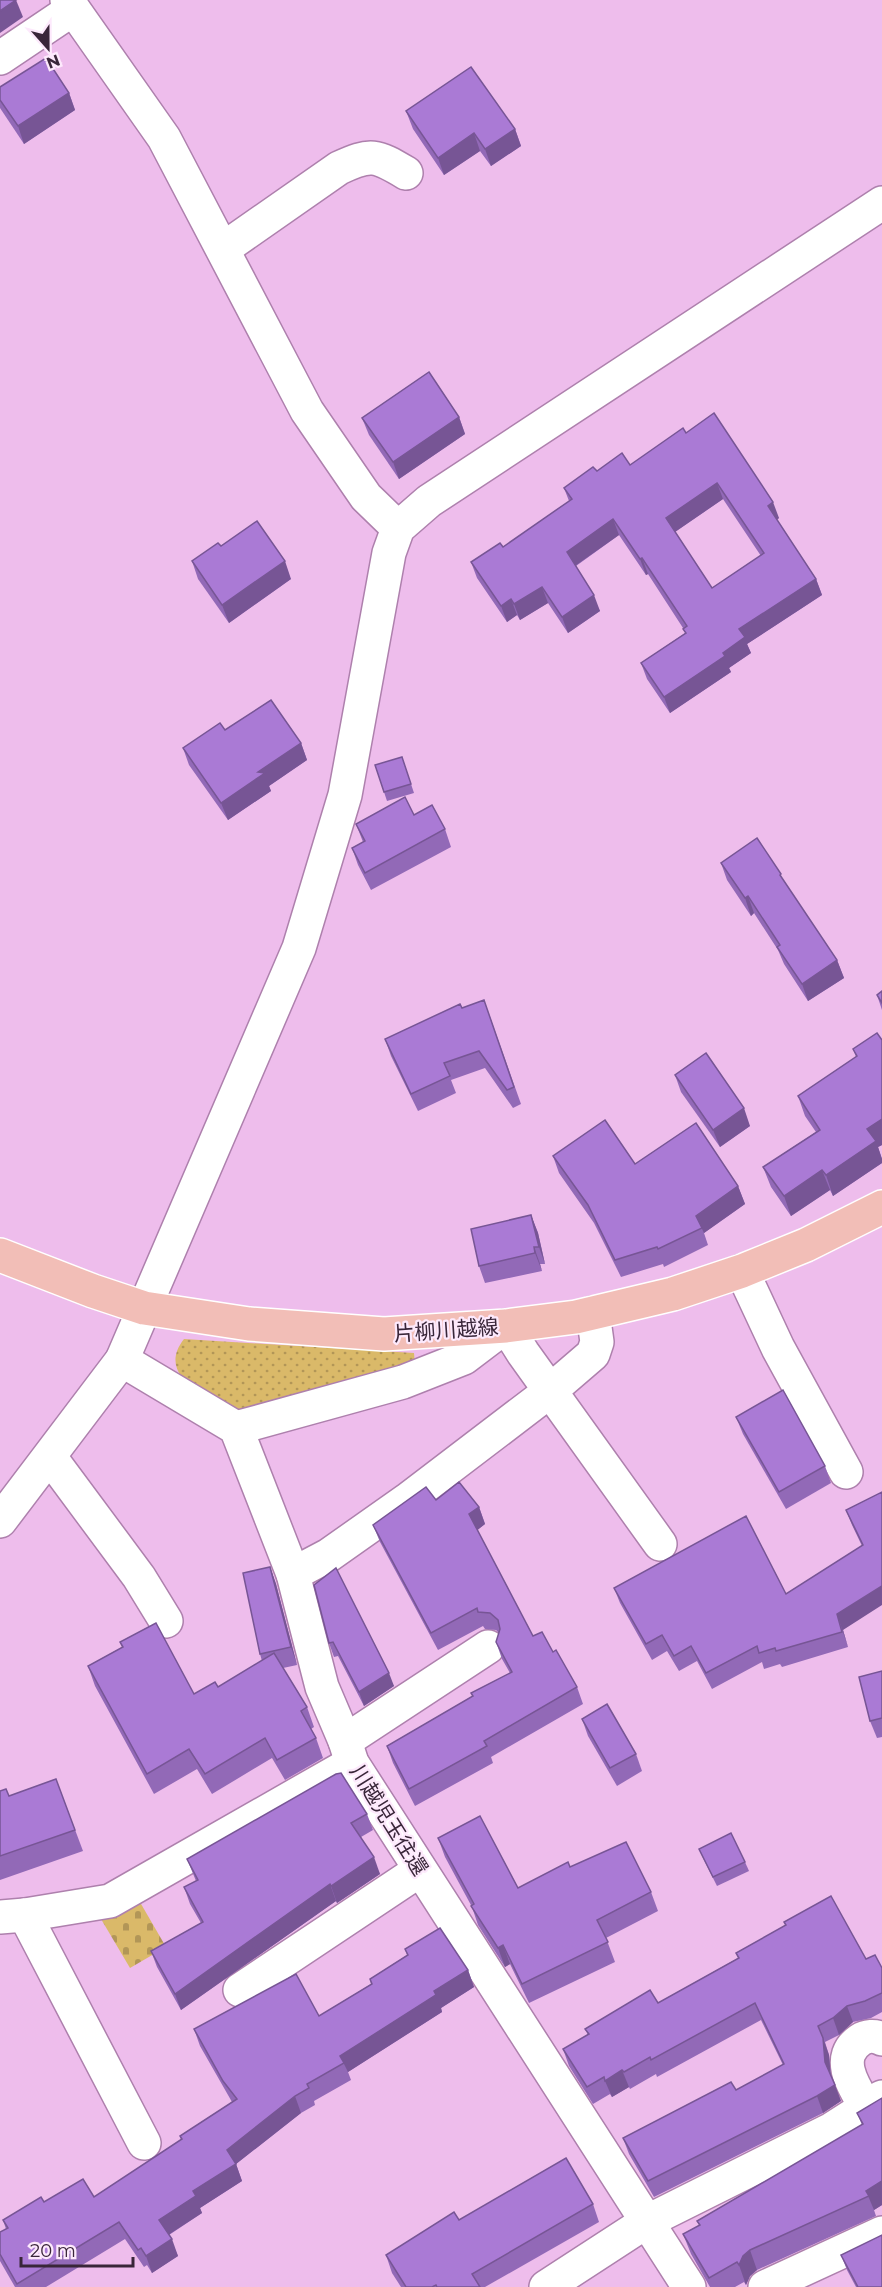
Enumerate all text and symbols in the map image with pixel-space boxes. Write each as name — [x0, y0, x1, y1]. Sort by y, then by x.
north arrow — [18, 18, 78, 78]
text: N — [44, 50, 63, 73]
street label: 片柳川越線 — [393, 1314, 499, 1346]
street label: 川越児玉往還 — [345, 1760, 433, 1880]
scale bar — [21, 2230, 134, 2268]
text: 20 m — [30, 2240, 76, 2262]

